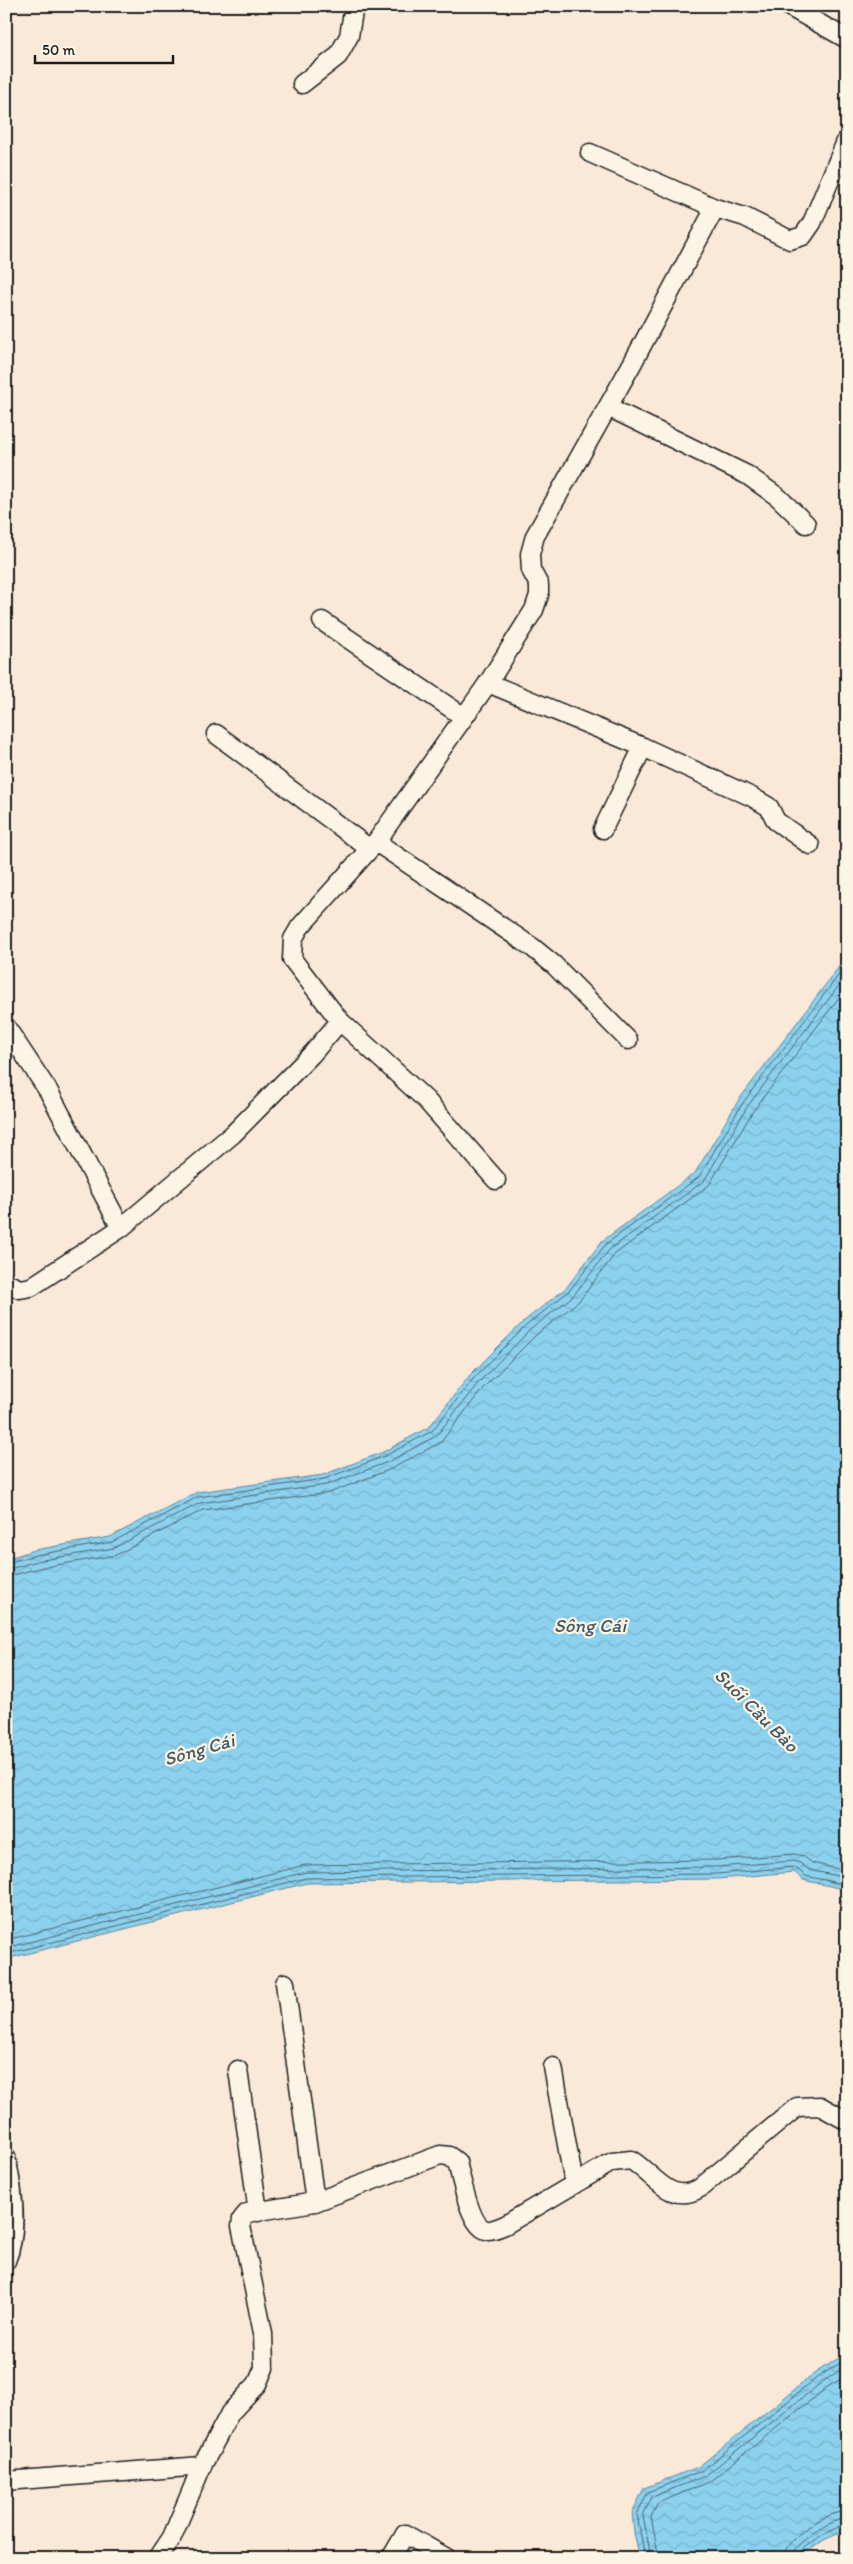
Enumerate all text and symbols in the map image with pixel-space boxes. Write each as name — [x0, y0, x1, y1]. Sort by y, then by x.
scale bar — [35, 32, 172, 64]
text: 50 m — [42, 41, 75, 59]
water label: Sông Cái — [554, 1614, 628, 1637]
water label: Suối Cầu Bào — [710, 1664, 804, 1758]
water label: Sông Cái — [161, 1728, 239, 1770]

